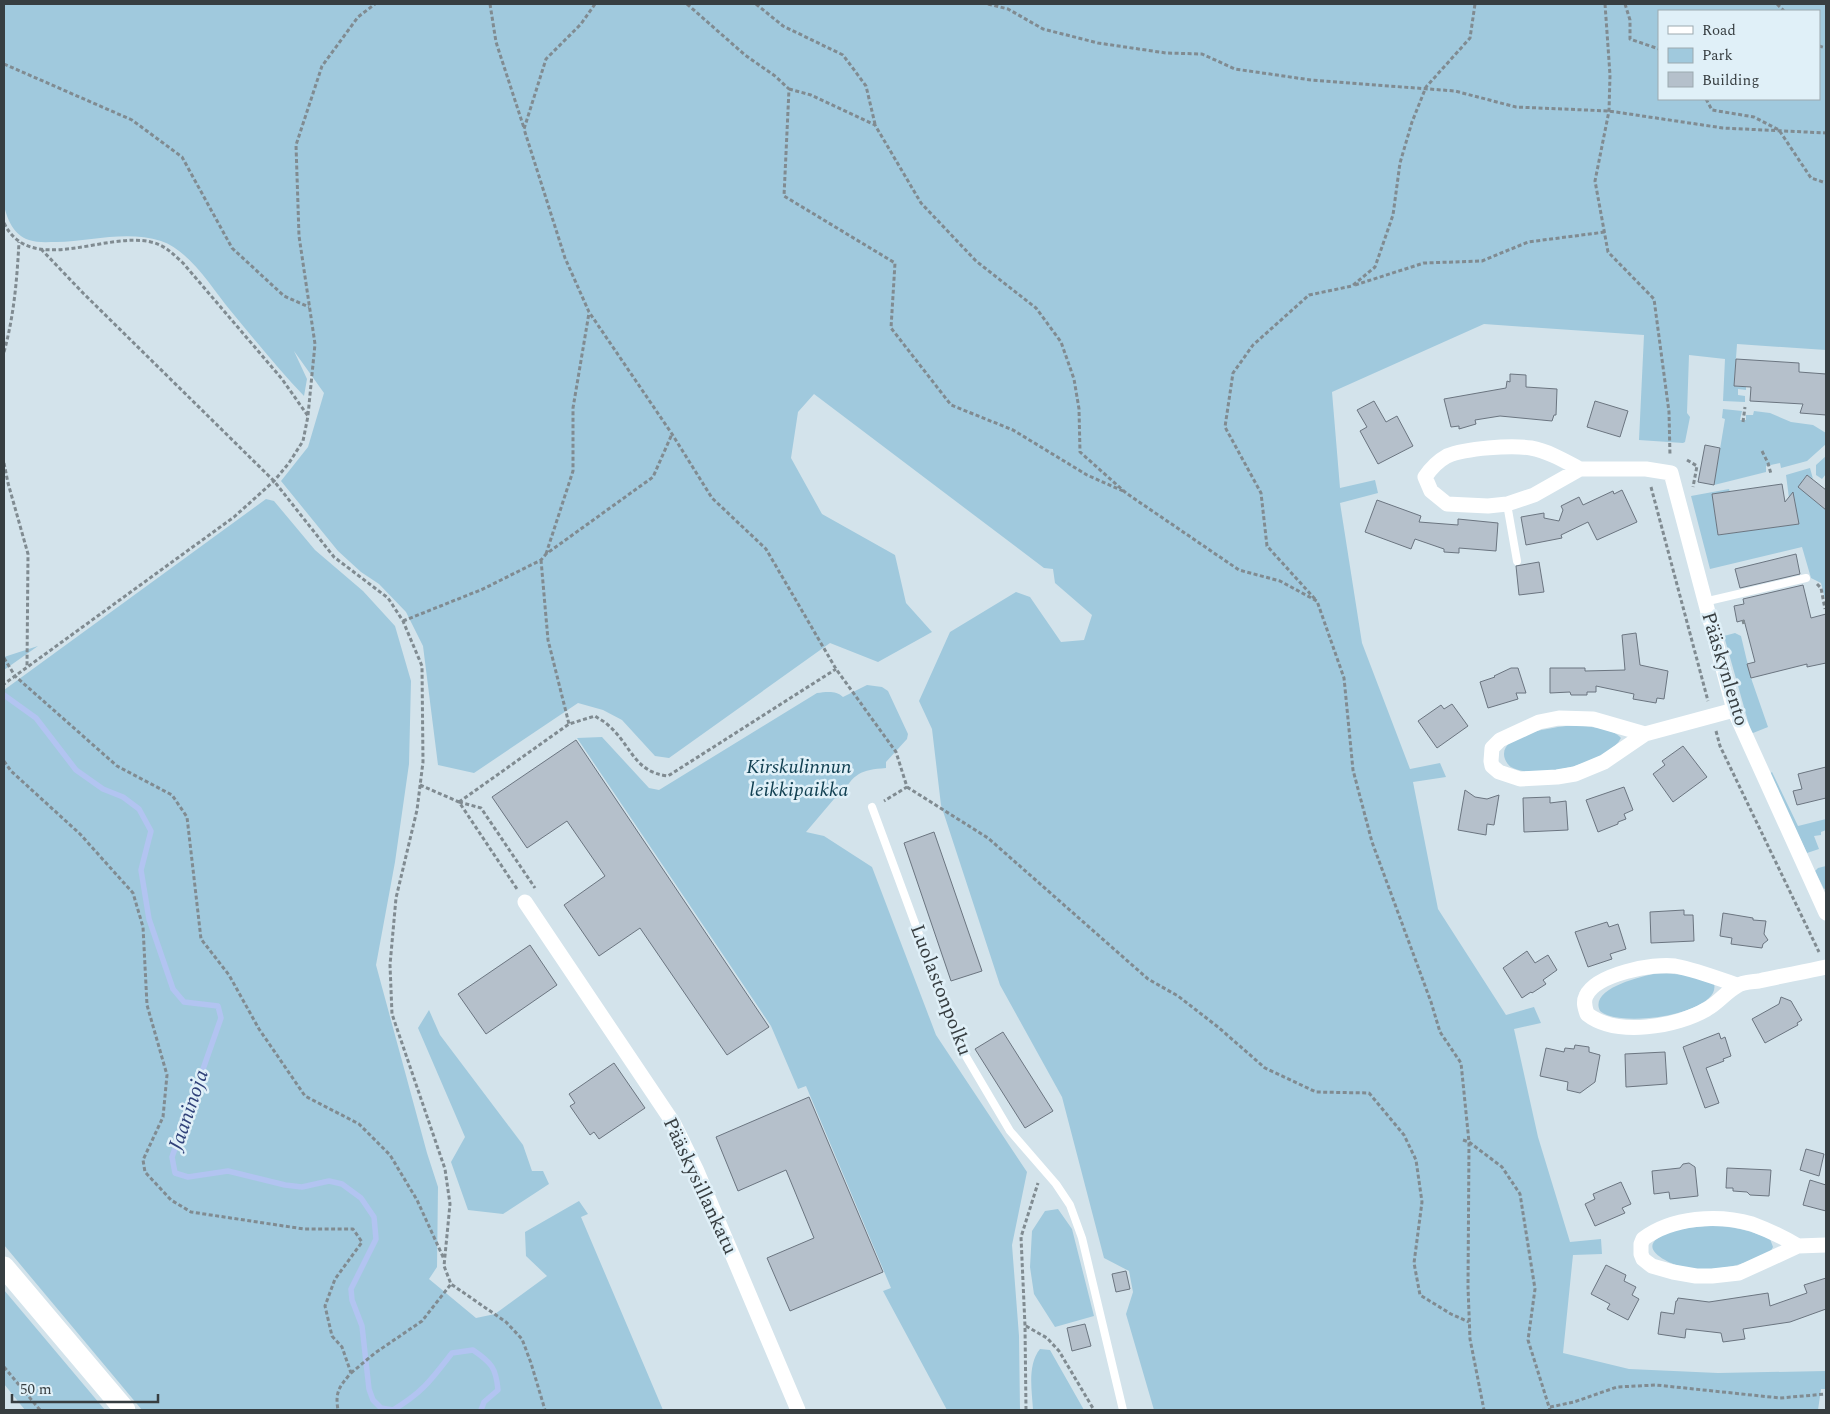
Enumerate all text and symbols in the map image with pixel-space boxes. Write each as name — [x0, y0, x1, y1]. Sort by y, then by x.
legend — [1658, 10, 1820, 100]
text: Road — [1702, 19, 1736, 42]
text: Park — [1702, 44, 1733, 67]
text: Building — [1702, 69, 1759, 92]
street label: Pääskynlento — [1693, 608, 1757, 730]
park label: Kirskulinnun leikkipaikka — [746, 752, 852, 805]
street label: Luolastonpolku — [902, 920, 980, 1060]
water label: Jaaninoja — [160, 1065, 218, 1157]
street label: Pääskysillankatu — [655, 1112, 745, 1260]
scale bar — [12, 1372, 159, 1404]
text: 50 m — [20, 1378, 52, 1401]

